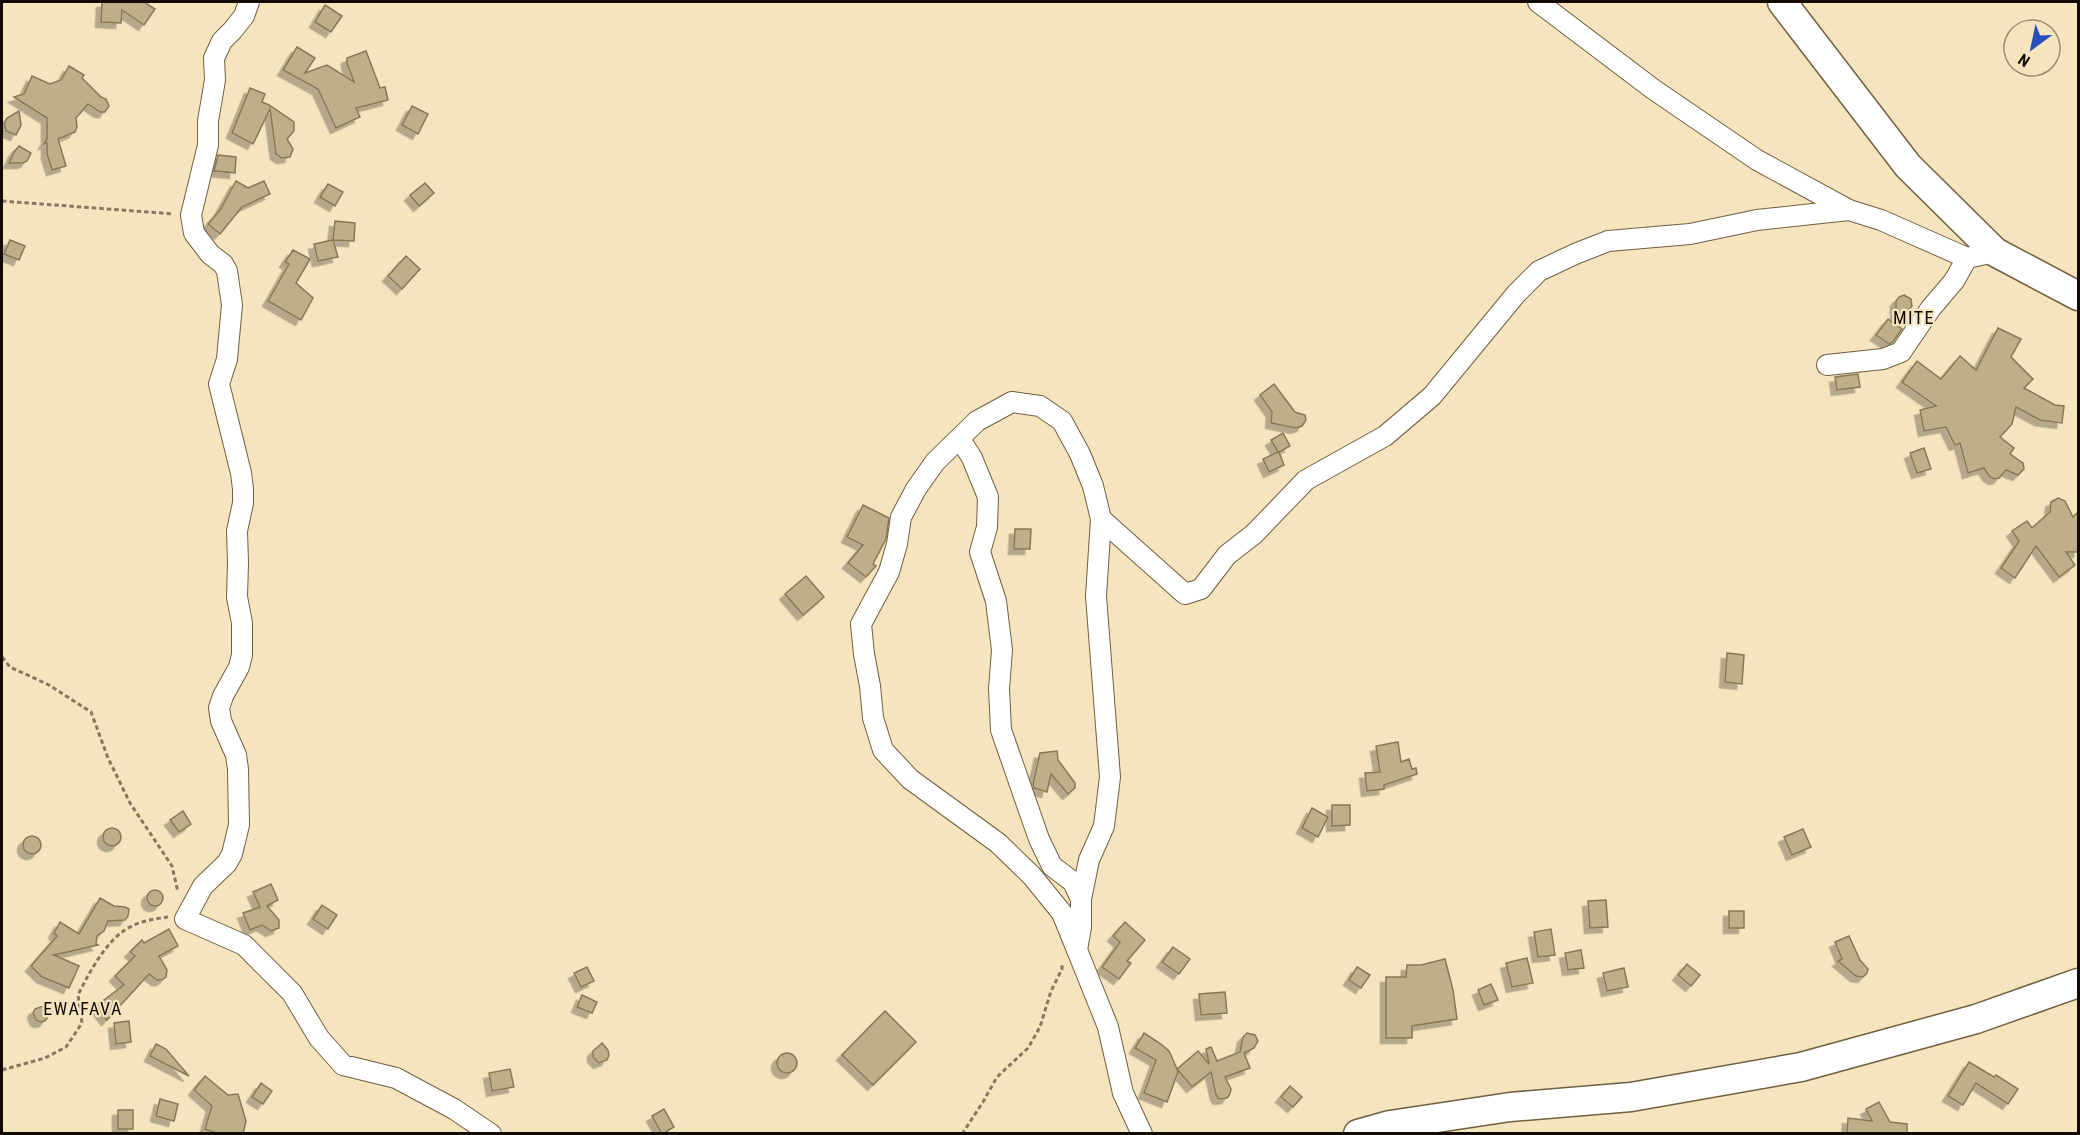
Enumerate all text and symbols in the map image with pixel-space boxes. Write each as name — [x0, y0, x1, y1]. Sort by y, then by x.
north arrow — [2002, 18, 2062, 78]
text: N — [2015, 50, 2033, 71]
district label: MITE — [1893, 307, 1935, 328]
district label: EWAFAVA — [43, 998, 123, 1019]

